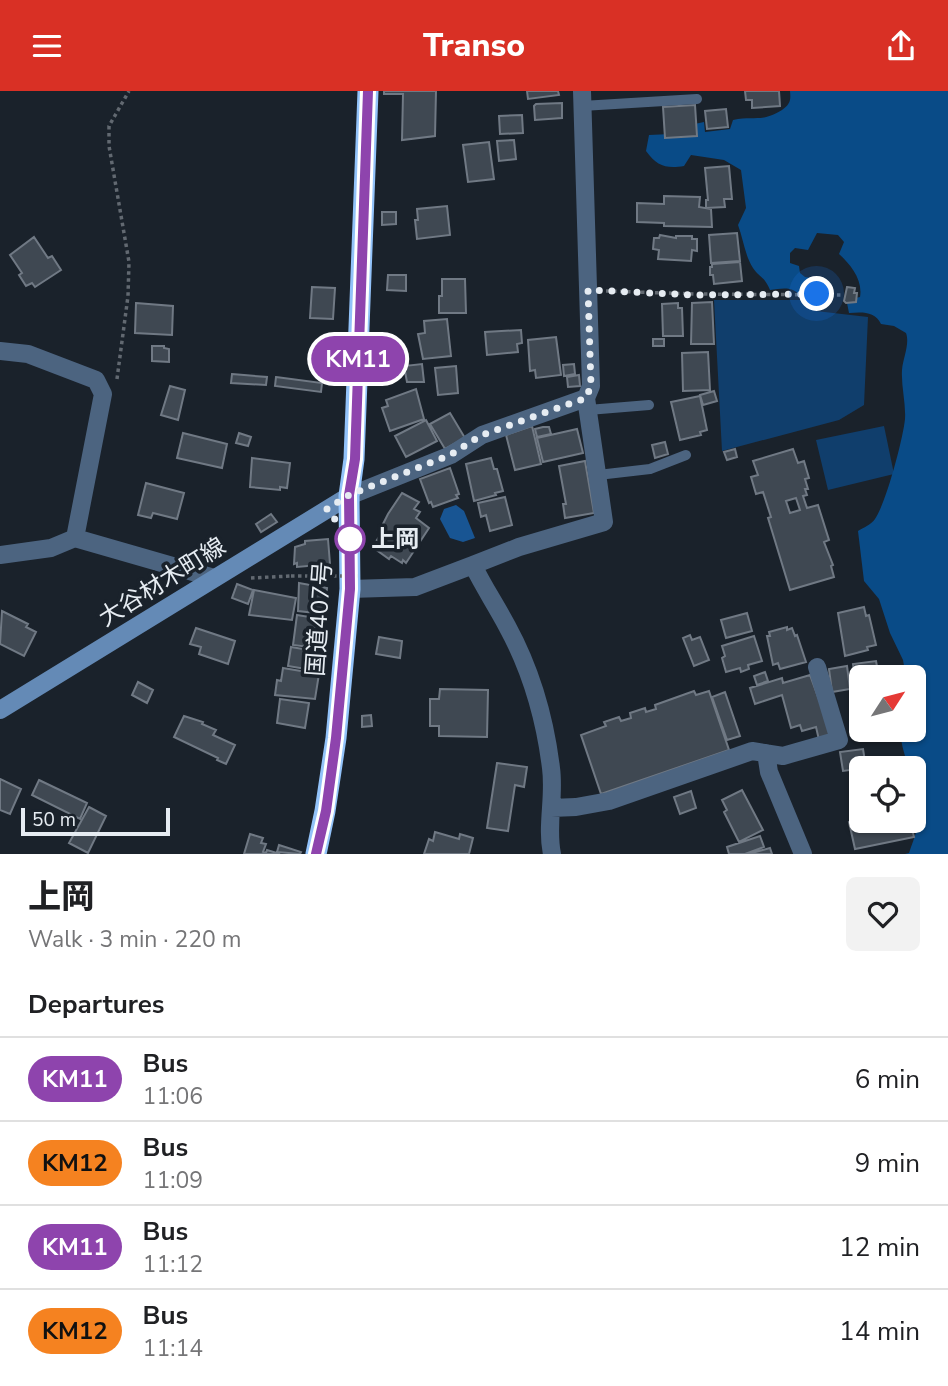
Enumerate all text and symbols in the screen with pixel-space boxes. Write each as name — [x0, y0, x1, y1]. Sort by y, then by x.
text: Transo — [423, 24, 525, 67]
icon: menu — [28, 27, 66, 65]
icon: share — [882, 27, 920, 65]
your location — [799, 276, 834, 311]
line badge: KM11 — [309, 336, 407, 382]
text: KM11 — [325, 343, 391, 375]
place label: 上岡 — [371, 523, 419, 555]
marker: 上岡 — [335, 524, 365, 554]
street label: 大谷材木町線 — [92, 530, 232, 634]
street label: 国道407号 — [299, 560, 339, 678]
north arrow — [849, 665, 926, 742]
map controls — [849, 665, 926, 833]
button: locate — [849, 756, 926, 833]
scale bar — [21, 805, 170, 837]
text: 50 m — [32, 807, 76, 833]
text: 上岡 — [28, 875, 94, 920]
button: heart — [846, 877, 920, 951]
text: Walk · 3 min · 220 m — [28, 924, 241, 955]
text: Departures — [28, 987, 164, 1022]
text: Bus — [143, 1046, 188, 1081]
text: 6 min — [855, 1062, 920, 1097]
text: KM11 — [42, 1063, 108, 1095]
text: 11:06 — [143, 1081, 203, 1112]
text: Bus — [143, 1130, 188, 1165]
text: 9 min — [855, 1146, 920, 1181]
text: KM12 — [42, 1147, 108, 1179]
text: 11:09 — [143, 1165, 203, 1196]
text: Bus — [143, 1214, 188, 1249]
text: 12 min — [839, 1230, 920, 1265]
text: KM11 — [42, 1231, 108, 1263]
text: 11:12 — [143, 1249, 203, 1280]
text: Bus — [143, 1298, 188, 1333]
text: 14 min — [839, 1314, 920, 1349]
text: KM12 — [42, 1315, 108, 1347]
text: 11:14 — [143, 1333, 203, 1364]

